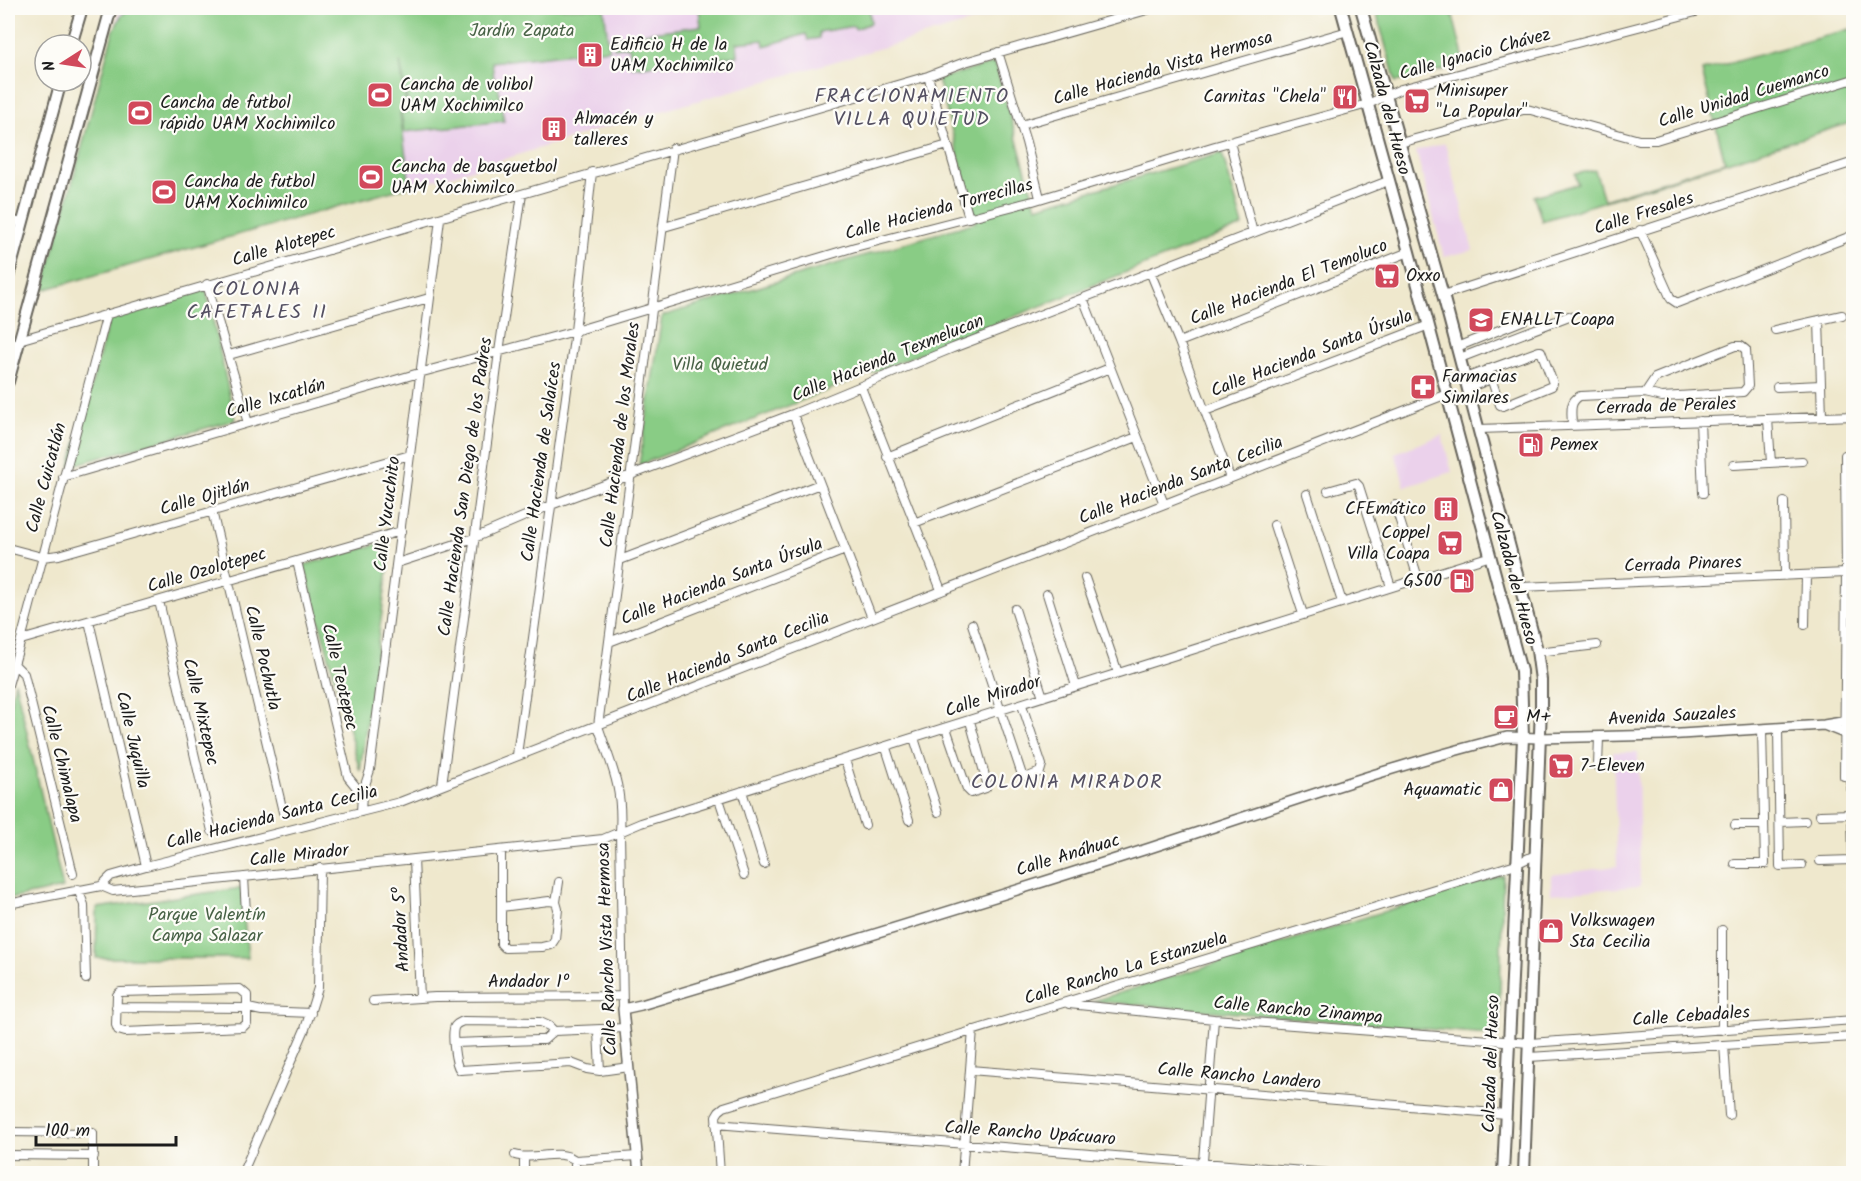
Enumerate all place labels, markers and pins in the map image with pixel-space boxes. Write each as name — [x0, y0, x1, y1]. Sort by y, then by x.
place label: Edificio H de la UAM Xochimilco — [610, 31, 734, 81]
building icon: Edificio H de la UAM Xochimilco — [575, 40, 605, 70]
place label: Cancha de volibol UAM Xochimilco — [400, 71, 533, 121]
place label: Minisuper "La Popular" — [1436, 77, 1527, 127]
sports icon: Cancha de volibol UAM Xochimilco — [365, 80, 395, 110]
restaurant icon: Carnitas "Chela" — [1330, 82, 1360, 112]
place label: Carnitas "Chela" — [1203, 83, 1326, 112]
supermarket icon: Minisuper "La Popular" — [1402, 86, 1432, 116]
place label: Cancha de futbol rápido UAM Xochimilco — [160, 89, 335, 139]
sports icon: Cancha de futbol rápido UAM Xochimilco — [125, 98, 155, 128]
place label: Almacén y talleres — [574, 105, 654, 155]
building icon: Almacén y talleres — [539, 114, 569, 144]
place label: Cancha de basquetbol UAM Xochimilco — [391, 153, 558, 203]
sports icon: Cancha de basquetbol UAM Xochimilco — [356, 162, 386, 192]
place label: Cancha de futbol UAM Xochimilco — [184, 168, 315, 218]
sports icon: Cancha de futbol UAM Xochimilco — [149, 177, 179, 207]
supermarket icon: Oxxo — [1372, 261, 1402, 291]
place label: Oxxo — [1406, 262, 1441, 291]
school or university icon: ENALLT Coapa — [1466, 305, 1496, 335]
place label: ENALLT Coapa — [1500, 306, 1615, 335]
place label: Farmacias Similares — [1442, 363, 1517, 413]
pharmacy icon: Farmacias Similares — [1408, 372, 1438, 402]
fuel station icon: Pemex — [1516, 430, 1546, 460]
place label: Pemex — [1550, 431, 1598, 460]
building icon: CFEmático — [1431, 494, 1461, 524]
place label: CFEmático — [1345, 495, 1426, 524]
place label: Coppel Villa Coapa — [1347, 519, 1431, 569]
supermarket icon: Coppel Villa Coapa — [1435, 528, 1465, 558]
fuel station icon: G500 — [1447, 566, 1477, 596]
place label: G500 — [1403, 567, 1442, 596]
cafe icon: M+ — [1491, 702, 1521, 732]
place label: M+ — [1526, 703, 1551, 732]
supermarket icon: 7-Eleven — [1546, 751, 1576, 781]
place label: 7-Eleven — [1580, 752, 1645, 781]
shop icon: Aquamatic — [1486, 775, 1516, 805]
place label: Aquamatic — [1403, 776, 1482, 805]
place label: Volkswagen Sta Cecilia — [1570, 907, 1655, 957]
shop icon: Volkswagen Sta Cecilia — [1536, 916, 1566, 946]

